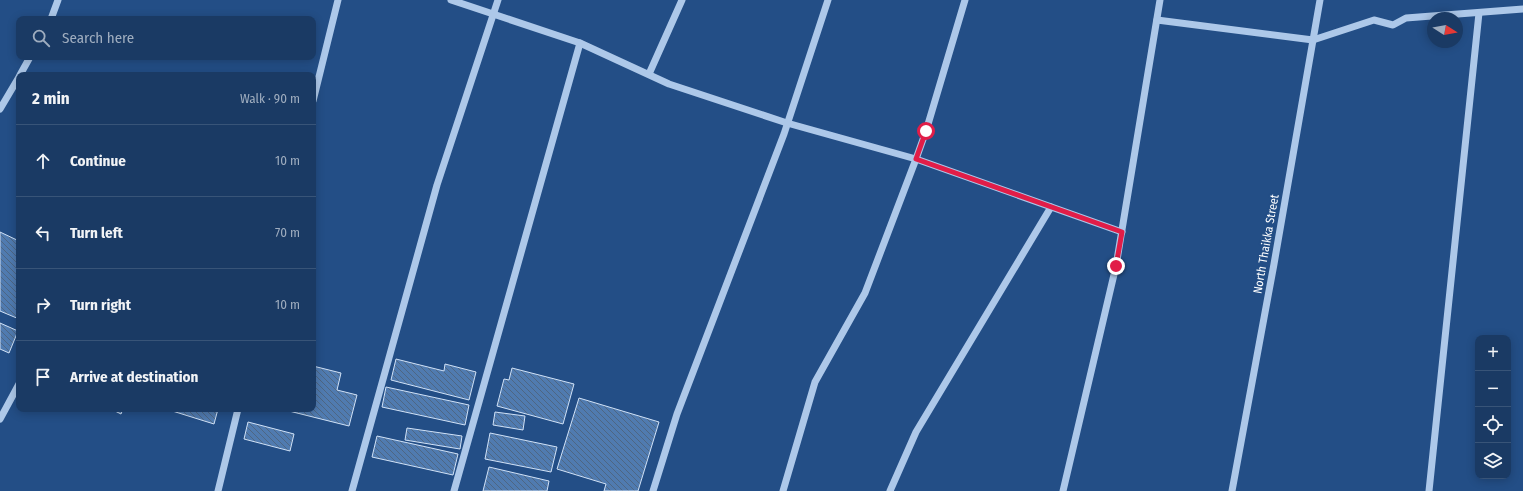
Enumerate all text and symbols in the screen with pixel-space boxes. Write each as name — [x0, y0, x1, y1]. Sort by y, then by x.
north arrow — [1427, 12, 1463, 48]
search box — [16, 16, 316, 60]
icon: search — [30, 27, 52, 49]
text: Search here — [62, 29, 134, 47]
text: 2 min — [32, 88, 70, 109]
text: Walk · 90 m — [240, 91, 300, 106]
route start — [917, 122, 935, 140]
icon: ahead — [32, 150, 54, 172]
text: Continue — [70, 152, 126, 170]
text: 10 m — [275, 153, 300, 168]
street label: North Thaikka Street — [1250, 193, 1282, 295]
icon: left — [32, 222, 54, 244]
text: Turn left — [70, 224, 123, 242]
text: 70 m — [275, 225, 300, 240]
route end — [1107, 257, 1125, 275]
icon: right — [32, 294, 54, 316]
text: Turn right — [70, 296, 131, 314]
text: 10 m — [275, 297, 300, 312]
map controls — [1475, 335, 1511, 479]
button: + — [1475, 335, 1511, 371]
icon: arrive — [32, 366, 54, 388]
text: Arrive at destination — [70, 368, 198, 386]
button: − — [1475, 371, 1511, 407]
button: locate — [1475, 407, 1511, 443]
button: layers — [1475, 443, 1511, 479]

